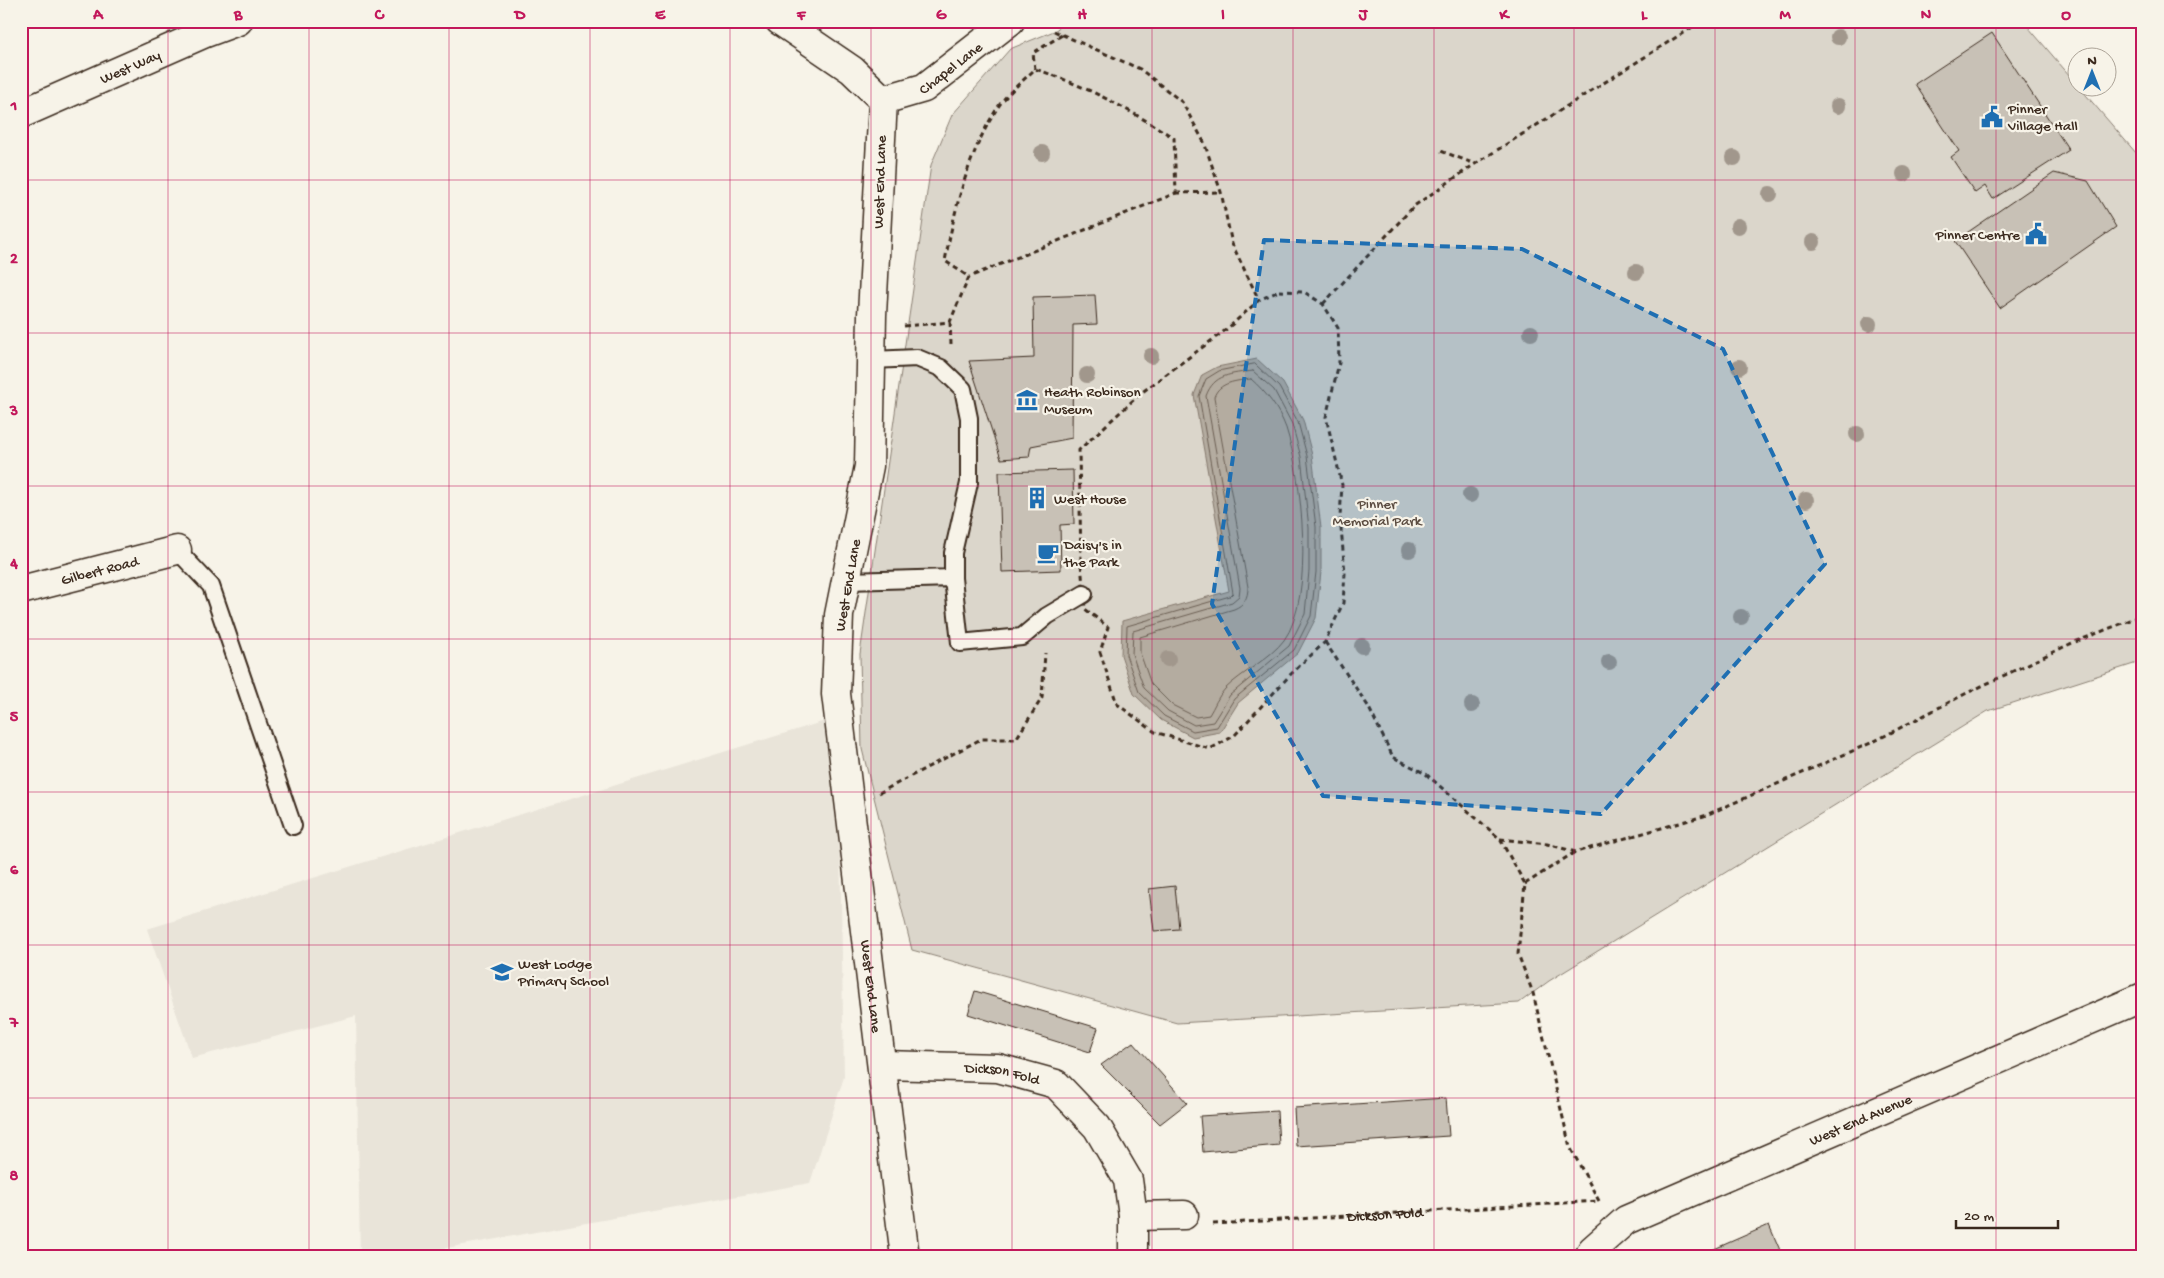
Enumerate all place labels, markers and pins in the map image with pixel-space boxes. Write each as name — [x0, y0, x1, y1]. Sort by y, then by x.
place label: Pinner Village Hall — [2007, 101, 2078, 136]
public building icon: Pinner Village Hall — [1979, 104, 2005, 130]
public building icon: Pinner Centre — [2023, 221, 2049, 247]
place label: Pinner Centre — [1934, 227, 2020, 245]
place label: Heath Robinson Museum — [1044, 384, 1141, 419]
museum icon: Heath Robinson Museum — [1014, 387, 1040, 413]
building icon: West House — [1024, 485, 1050, 511]
place label: West House — [1054, 491, 1127, 509]
place label: Daisy's in the Park — [1063, 537, 1122, 572]
cafe icon: Daisy's in the Park — [1035, 540, 1061, 566]
place label: West Lodge Primary School — [517, 956, 609, 991]
school or university icon: West Lodge Primary School — [489, 959, 515, 985]

